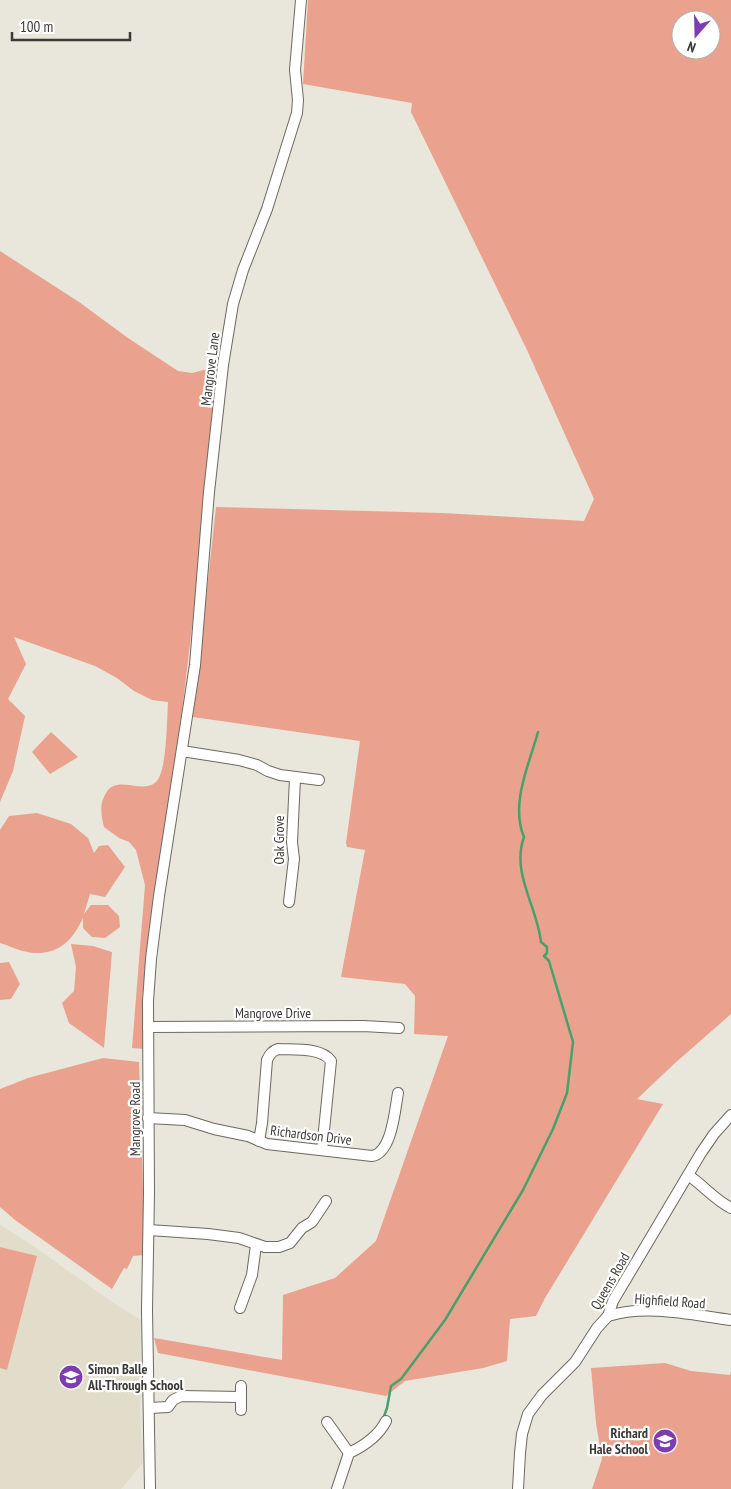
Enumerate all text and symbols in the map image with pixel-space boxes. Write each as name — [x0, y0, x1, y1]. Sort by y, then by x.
scale bar — [12, 10, 130, 42]
north arrow — [671, 10, 721, 60]
text: 100 m — [20, 17, 53, 36]
text: N — [685, 37, 698, 57]
street label: Mangrove Lane — [197, 331, 223, 407]
street label: Oak Grove — [270, 815, 288, 865]
street label: Mangrove Drive — [235, 1004, 311, 1022]
street label: Mangrove Road — [126, 1082, 144, 1156]
street label: Richardson Drive — [269, 1121, 353, 1149]
street label: Queens Road — [586, 1249, 634, 1313]
street label: Highfield Road — [634, 1290, 706, 1312]
place label: Simon Balle All-Through School — [87, 1360, 184, 1394]
school or university icon: Simon Balle All-Through School — [58, 1364, 84, 1390]
place label: Richard Hale School — [589, 1424, 649, 1458]
school or university icon: Richard Hale School — [652, 1428, 678, 1454]

